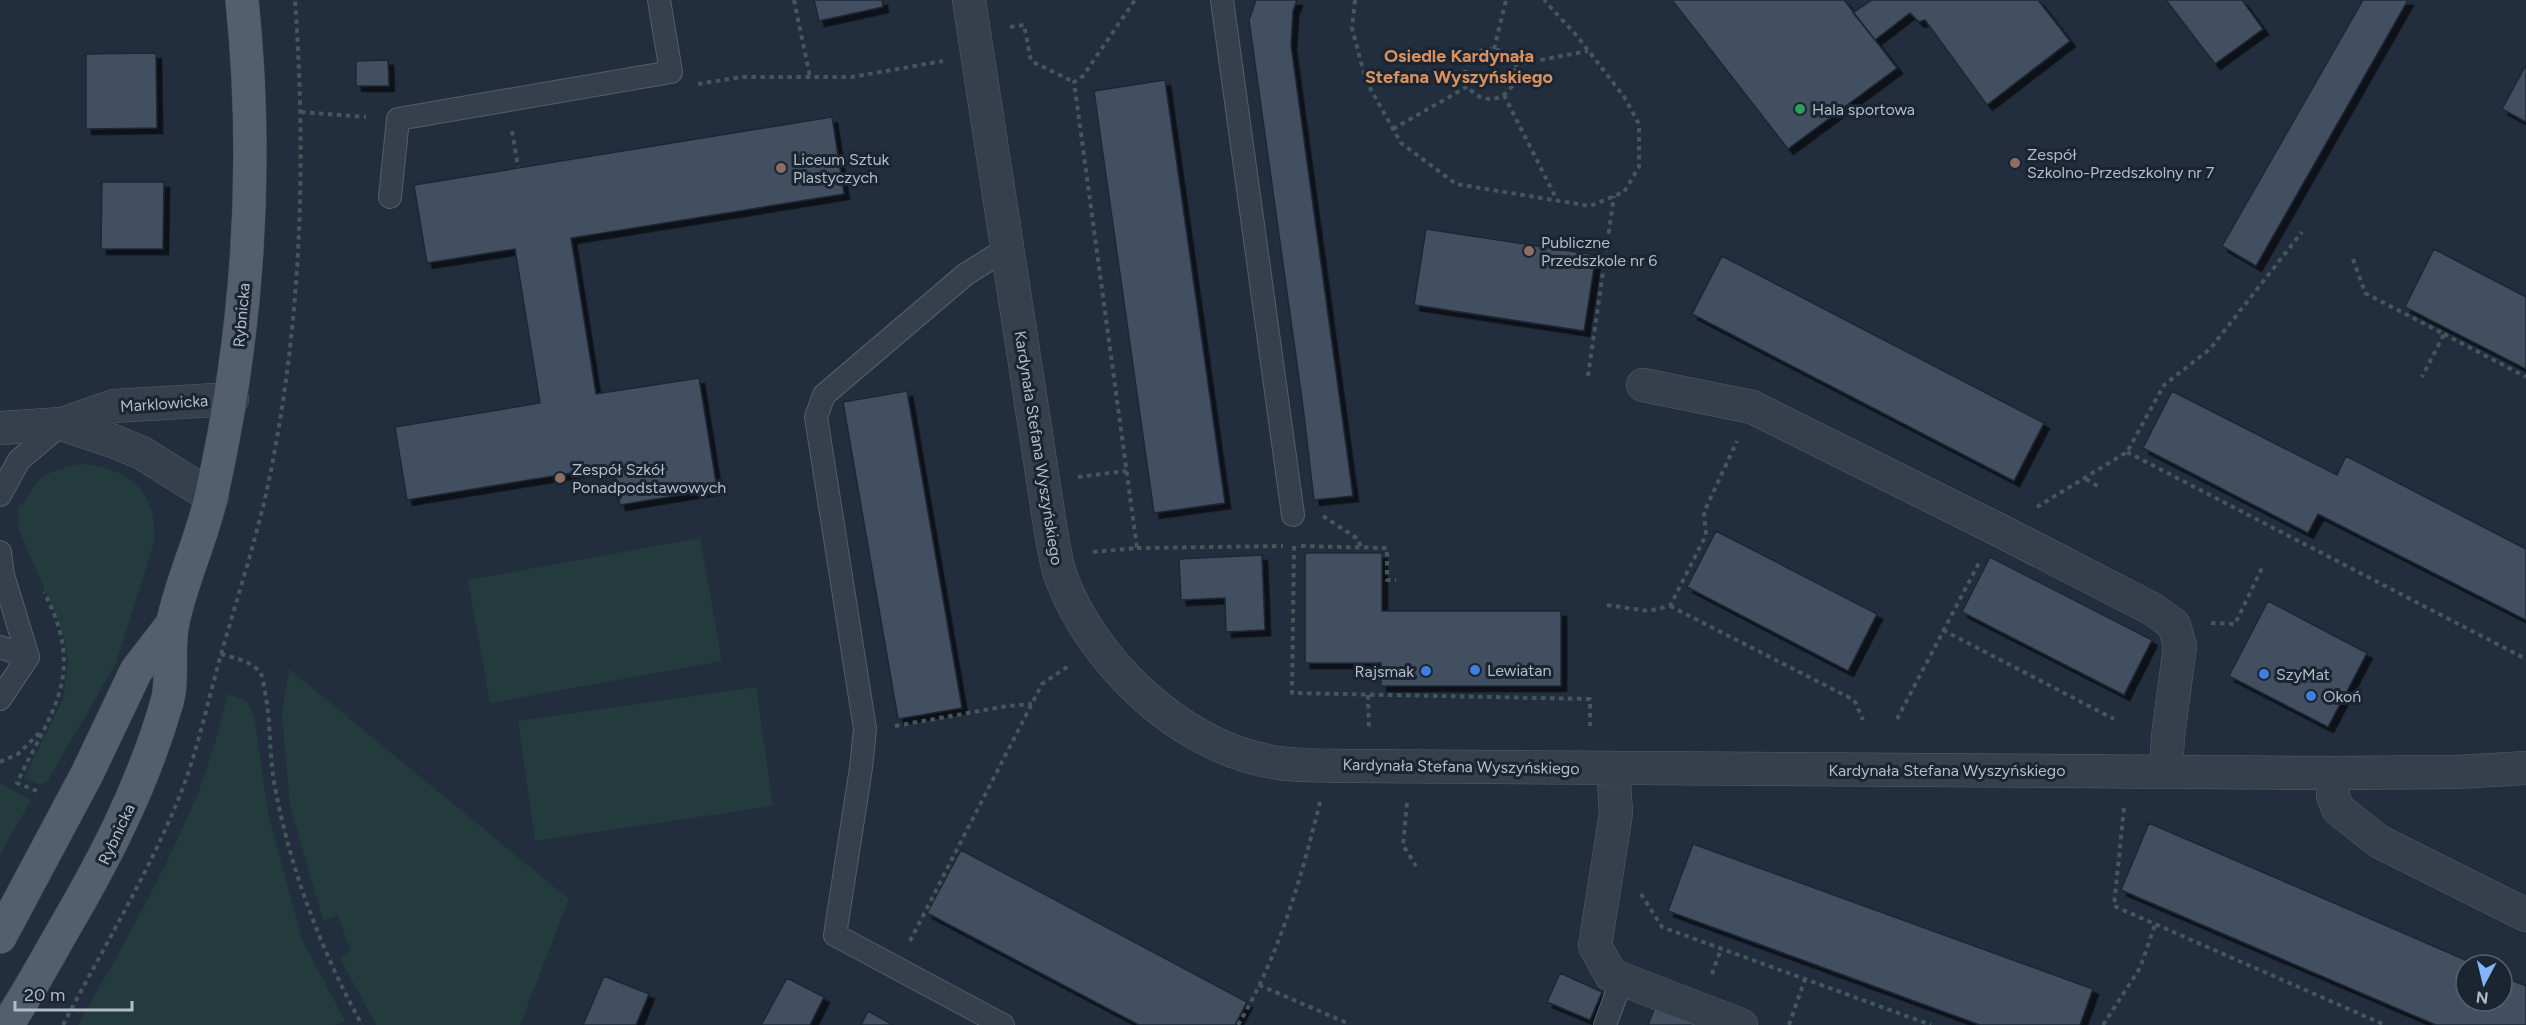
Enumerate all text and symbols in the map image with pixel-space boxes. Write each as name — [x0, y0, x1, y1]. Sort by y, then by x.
district label: Osiedle Kardynała Stefana Wyszyńskiego — [1365, 45, 1553, 88]
place label: Hala sportowa — [1812, 100, 1915, 119]
marker: Hala sportowa — [1793, 102, 1807, 116]
place label: Zespół Szkolno-Przedszkolny nr 7 — [2027, 145, 2215, 182]
place label: Liceum Sztuk Plastyczych — [793, 150, 890, 187]
marker: Zespół Szkolno-Przedszkolny nr 7 — [2008, 156, 2022, 170]
marker: Liceum Sztuk Plastyczych — [774, 161, 788, 175]
place label: Publiczne Przedszkole nr 6 — [1541, 233, 1657, 270]
marker: Publiczne Przedszkole nr 6 — [1522, 244, 1536, 258]
street label: Rybnicka — [229, 282, 254, 348]
street label: Kardynała Stefana Wyszyńskiego — [1011, 330, 1066, 567]
street label: Marklowicka — [119, 391, 209, 416]
place label: Zespół Szkół Ponadpodstawowych — [572, 460, 726, 497]
marker: Zespół Szkół Ponadpodstawowych — [553, 471, 567, 485]
place label: Lewiatan — [1487, 661, 1551, 680]
place label: Rajsmak — [1355, 662, 1414, 681]
marker: Lewiatan — [1468, 663, 1482, 677]
marker: Rajsmak — [1419, 664, 1433, 678]
place label: SzyMat — [2276, 665, 2330, 684]
marker: SzyMat — [2257, 667, 2271, 681]
place label: Okoń — [2323, 687, 2361, 706]
marker: Okoń — [2304, 689, 2318, 703]
street label: Kardynała Stefana Wyszyńskiego — [1342, 755, 1580, 778]
street label: Kardynała Stefana Wyszyńskiego — [1828, 761, 2066, 780]
street label: Rybnicka — [94, 801, 139, 868]
north arrow — [2454, 953, 2514, 1013]
scale bar — [15, 974, 132, 1012]
text: 20 m — [24, 984, 65, 1006]
text: N — [2475, 987, 2490, 1008]

